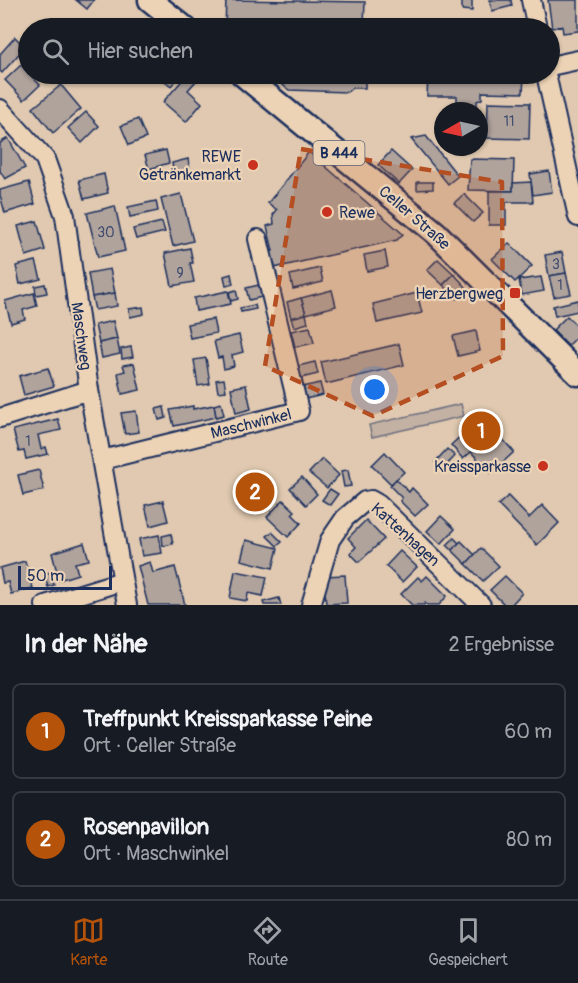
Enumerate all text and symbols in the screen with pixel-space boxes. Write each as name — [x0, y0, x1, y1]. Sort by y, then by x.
search box — [18, 18, 560, 84]
icon: search — [39, 35, 72, 68]
text: Hier suchen — [87, 37, 193, 65]
north arrow — [434, 102, 488, 156]
house number: 11 — [504, 113, 514, 130]
road number: B 444 — [314, 141, 364, 165]
place label: REWE Getränkemarkt — [139, 147, 242, 185]
marker: REWE Getränkemarkt — [246, 158, 260, 172]
street label: Celler Straße — [375, 181, 454, 254]
place label: Rewe — [339, 203, 375, 223]
marker: Rewe — [320, 205, 334, 219]
house number: 30 — [97, 224, 115, 241]
house number: 3 — [552, 256, 560, 273]
house number: 9 — [176, 265, 184, 282]
house number: 1 — [557, 277, 563, 294]
place label: Herzbergweg — [415, 284, 503, 304]
marker: Herzbergweg — [508, 286, 522, 300]
street label: Maschweg — [66, 301, 96, 371]
your location — [360, 375, 389, 404]
street label: Maschwinkel — [209, 404, 294, 444]
pin: 1 — [462, 408, 500, 454]
house number: 1 — [25, 433, 31, 450]
place label: Kreissparkasse — [434, 457, 531, 477]
marker: Kreissparkasse — [536, 459, 550, 473]
pin: 2 — [236, 470, 274, 514]
street label: Kattenhagen — [367, 499, 444, 571]
scale bar — [18, 563, 112, 590]
text: 50 m — [27, 566, 64, 586]
text: In der Nähe — [24, 628, 147, 660]
text: 2 Ergebnisse — [449, 632, 554, 657]
text: Treffpunkt Kreissparkasse Peine — [83, 705, 372, 733]
text: 1 — [42, 719, 49, 744]
text: 60 m — [505, 719, 552, 744]
text: Ort · Celler Straße — [83, 733, 236, 758]
text: Rosenpavillon — [83, 813, 209, 841]
text: 2 — [40, 827, 51, 852]
text: 80 m — [506, 827, 552, 852]
text: Ort · Maschwinkel — [83, 841, 229, 866]
tab: Karte — [70, 914, 107, 970]
tab: Route — [248, 914, 288, 970]
tab: Gespeichert — [428, 914, 508, 970]

